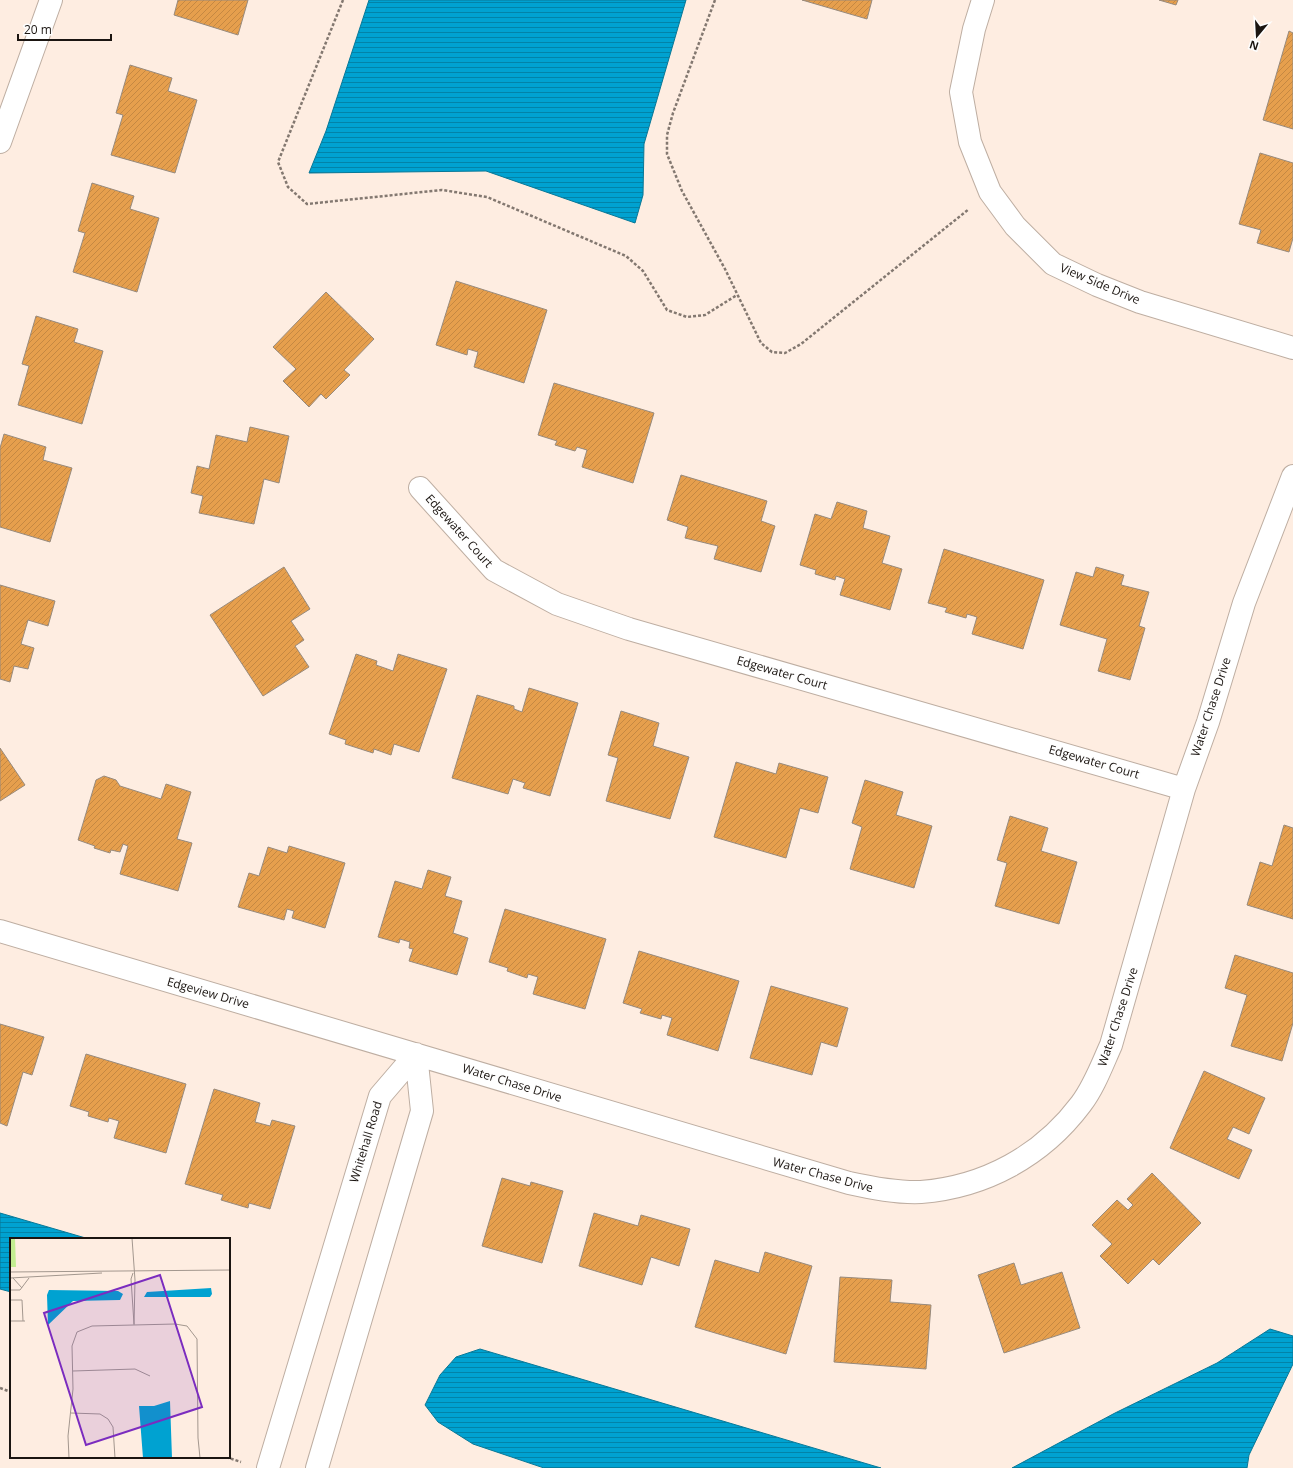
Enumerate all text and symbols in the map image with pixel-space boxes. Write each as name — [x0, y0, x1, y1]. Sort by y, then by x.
scale bar — [18, 16, 111, 42]
north arrow — [1237, 16, 1277, 56]
text: 20 m — [24, 21, 52, 38]
text: N — [1247, 37, 1260, 55]
street label: View Side Drive — [1058, 259, 1143, 308]
street label: Edgewater Court — [422, 490, 497, 571]
street label: Edgewater Court — [735, 651, 829, 694]
street label: Water Chase Drive — [1186, 655, 1235, 759]
street label: Edgewater Court — [1047, 740, 1141, 783]
street label: Water Chase Drive — [1093, 965, 1142, 1069]
street label: Edgeview Drive — [165, 973, 251, 1012]
street label: Water Chase Drive — [460, 1059, 564, 1106]
street label: Whitehall Road — [345, 1099, 386, 1185]
street label: Water Chase Drive — [771, 1153, 875, 1196]
inset map — [10, 1238, 230, 1458]

